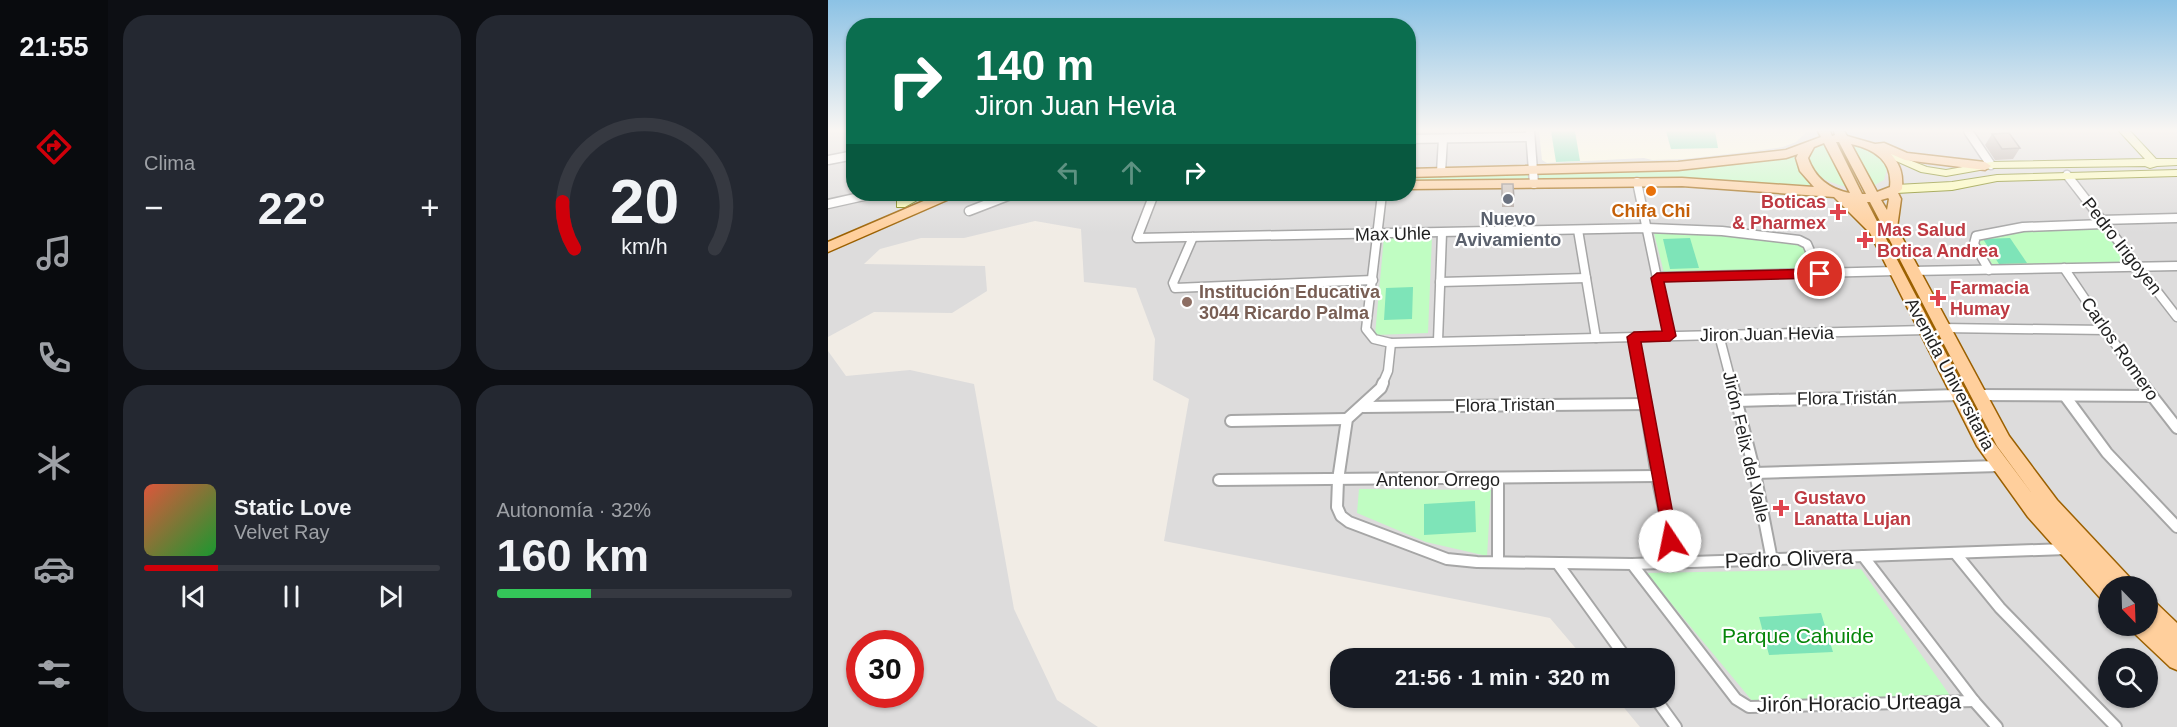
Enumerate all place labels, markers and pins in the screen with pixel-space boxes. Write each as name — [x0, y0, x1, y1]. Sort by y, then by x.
marker: Chifa Chi — [1644, 184, 1658, 198]
marker: Nuevo Avivamiento — [1501, 192, 1515, 206]
place label: Boticas & Pharmex — [1732, 192, 1826, 233]
place label: Chifa Chi — [1612, 201, 1691, 221]
marker: Boticas & Pharmex — [1831, 205, 1845, 219]
place label: Nuevo Avivamiento — [1455, 209, 1561, 250]
place label: Mas Salud Botica Andrea — [1877, 220, 1999, 261]
marker: Mas Salud Botica Andrea — [1858, 233, 1872, 247]
pin — [1794, 248, 1845, 299]
place label: Farmacia Humay — [1950, 278, 2030, 319]
place label: Institución Educativa 3044 Ricardo Palma — [1199, 282, 1381, 323]
marker: Farmacia Humay — [1931, 291, 1945, 305]
marker: Institución Educativa 3044 Ricardo Palma — [1180, 295, 1194, 309]
place label: Gustavo Lanatta Lujan — [1794, 488, 1911, 529]
marker: Gustavo Lanatta Lujan — [1772, 499, 1790, 517]

